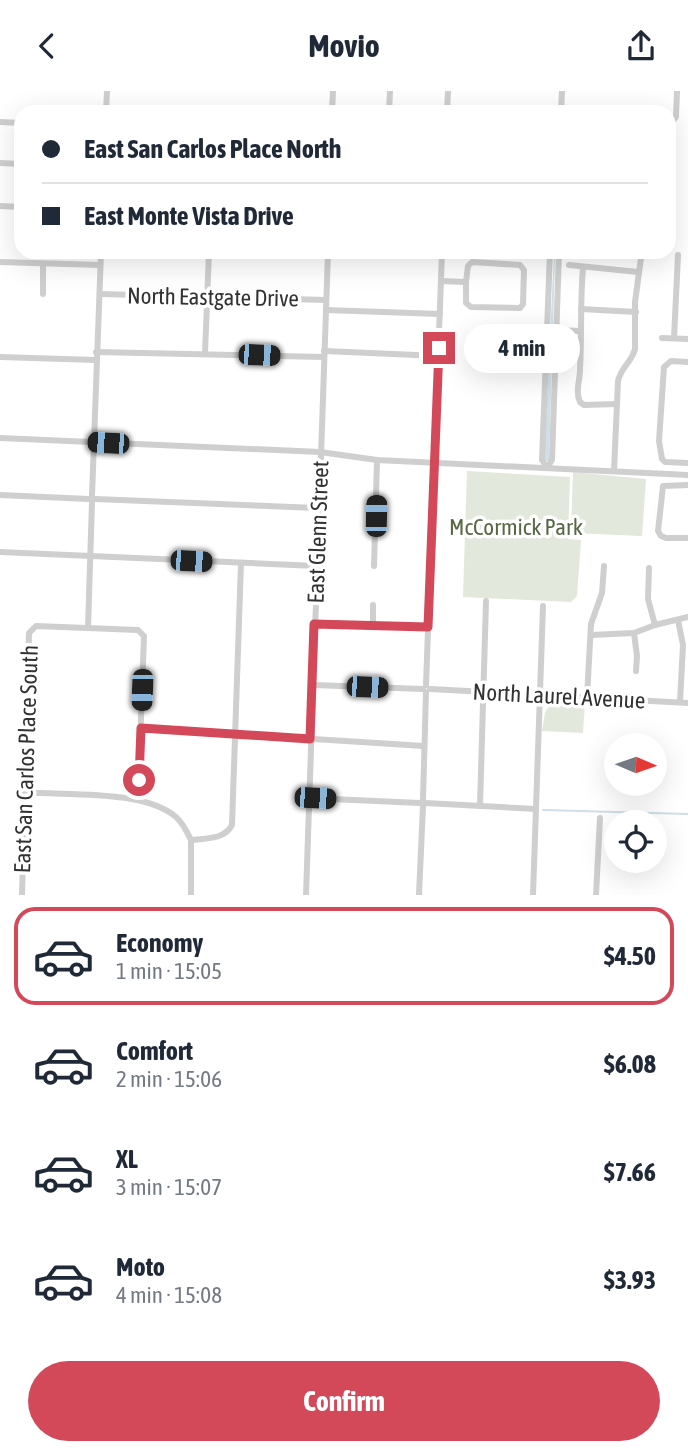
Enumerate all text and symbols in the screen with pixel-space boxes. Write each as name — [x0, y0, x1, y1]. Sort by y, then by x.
icon: back — [28, 27, 66, 65]
text: Movio — [308, 27, 380, 64]
icon: share — [622, 27, 660, 65]
text: East San Carlos Place North — [84, 134, 341, 164]
text: East Monte Vista Drive — [84, 201, 294, 231]
street label: North Eastgate Drive — [127, 283, 299, 311]
callout: 4 min — [464, 323, 579, 373]
route end — [423, 332, 455, 364]
text: 4 min — [499, 335, 545, 361]
car — [238, 344, 281, 366]
car — [87, 431, 130, 455]
street label: East Glenn Street — [303, 460, 333, 604]
car — [366, 495, 387, 537]
park label: McCormick Park — [449, 514, 583, 540]
car — [170, 549, 213, 573]
street label: East San Carlos Place South — [9, 644, 43, 874]
car — [131, 669, 154, 711]
car — [346, 676, 389, 698]
street label: North Laurel Avenue — [472, 678, 646, 714]
north arrow — [604, 733, 667, 796]
map controls — [604, 733, 667, 873]
route start — [123, 764, 155, 796]
car — [294, 786, 337, 810]
button: locate — [604, 810, 667, 873]
icon: car — [32, 925, 95, 988]
text: Economy — [116, 928, 203, 958]
text: $4.50 — [604, 941, 656, 971]
text: 1 min · 15:05 — [116, 958, 222, 984]
icon: car — [32, 1033, 95, 1096]
text: Comfort — [116, 1036, 193, 1066]
text: $6.08 — [604, 1049, 656, 1079]
text: 2 min · 15:06 — [116, 1066, 222, 1092]
icon: car — [32, 1141, 95, 1204]
text: XL — [116, 1144, 138, 1174]
text: $7.66 — [604, 1157, 656, 1187]
text: 3 min · 15:07 — [116, 1174, 222, 1200]
icon: car — [32, 1249, 95, 1312]
text: Moto — [116, 1252, 165, 1282]
text: $3.93 — [604, 1265, 656, 1295]
text: 4 min · 15:08 — [116, 1282, 222, 1308]
button: Confirm — [28, 1361, 660, 1441]

